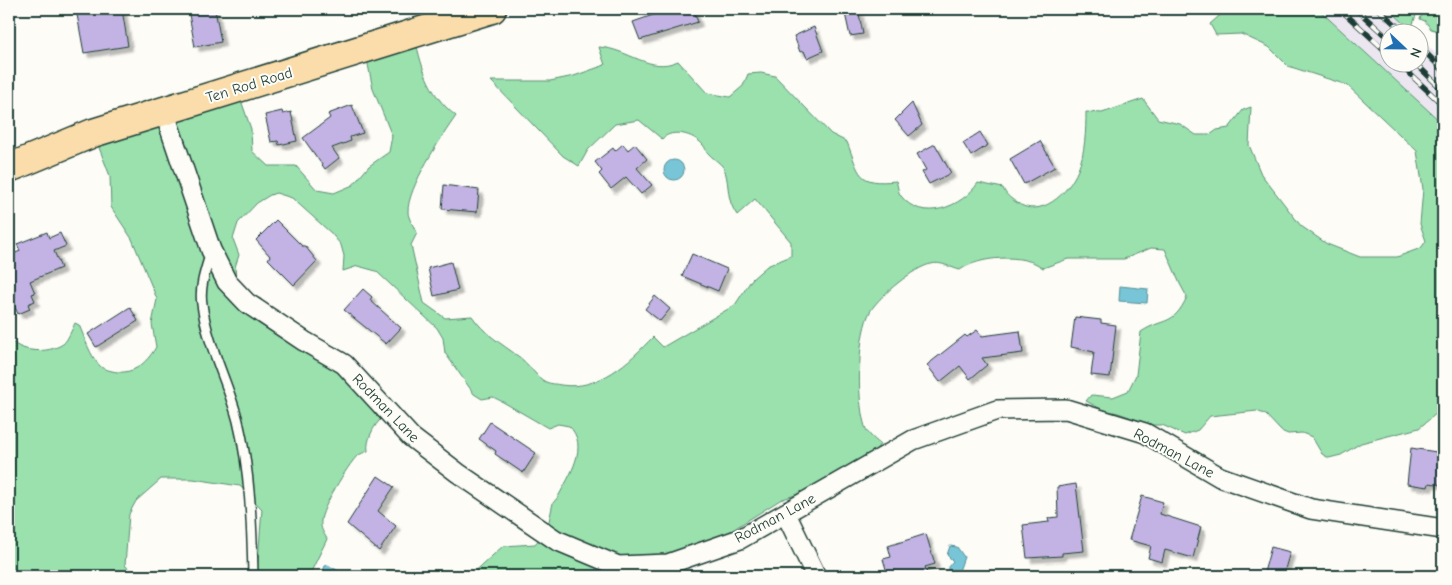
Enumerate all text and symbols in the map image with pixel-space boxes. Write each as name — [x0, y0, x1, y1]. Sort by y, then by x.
north arrow — [1380, 22, 1430, 72]
text: N — [1406, 45, 1425, 60]
street label: Ten Rod Road — [204, 63, 294, 107]
street label: Rodman Lane — [349, 370, 424, 447]
street label: Rodman Lane — [1131, 424, 1218, 482]
street label: Rodman Lane — [732, 489, 819, 547]

